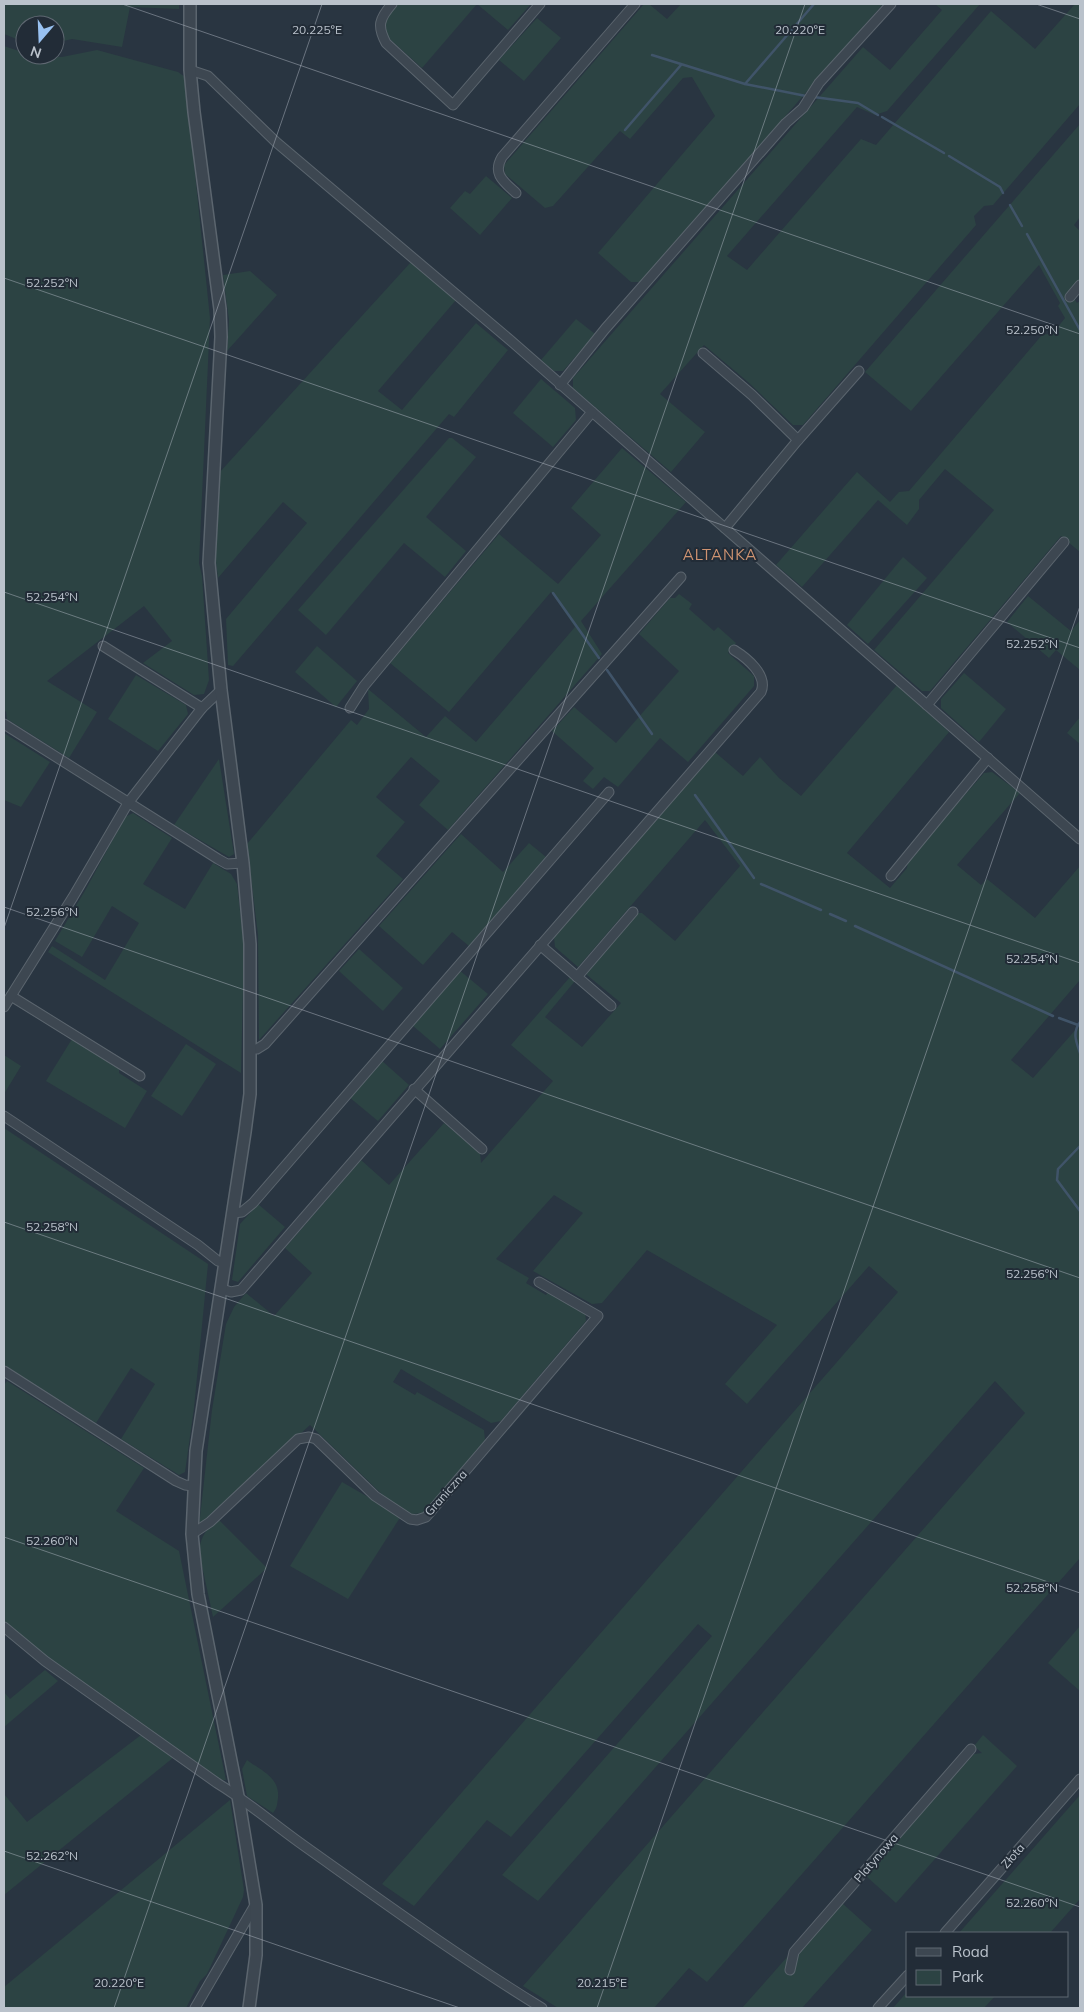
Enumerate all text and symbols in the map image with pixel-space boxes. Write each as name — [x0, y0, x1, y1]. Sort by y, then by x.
north arrow — [15, 15, 65, 65]
text: 20.225°E — [292, 22, 342, 37]
text: 20.220°E — [775, 22, 825, 37]
text: N — [28, 42, 44, 63]
text: 52.252°N — [26, 275, 78, 290]
text: 52.250°N — [1006, 322, 1058, 337]
district label: ALTANKA — [683, 545, 757, 564]
text: 52.254°N — [26, 589, 78, 604]
text: 52.252°N — [1006, 636, 1058, 651]
text: 52.256°N — [26, 904, 78, 919]
text: 52.254°N — [1006, 951, 1058, 966]
text: 52.258°N — [26, 1219, 78, 1234]
text: 52.256°N — [1006, 1266, 1058, 1281]
street label: Graniczna — [421, 1467, 470, 1519]
text: 52.260°N — [26, 1533, 78, 1548]
text: 52.258°N — [1006, 1580, 1058, 1595]
street label: Platynowa — [850, 1830, 901, 1885]
street label: Złota — [998, 1840, 1028, 1871]
text: 52.262°N — [26, 1848, 78, 1863]
text: 52.260°N — [1006, 1895, 1058, 1910]
legend — [906, 1932, 1069, 1997]
text: Road — [952, 1942, 989, 1961]
text: Park — [952, 1967, 984, 1986]
text: 20.220°E — [94, 1975, 144, 1990]
text: 20.215°E — [577, 1975, 627, 1990]

